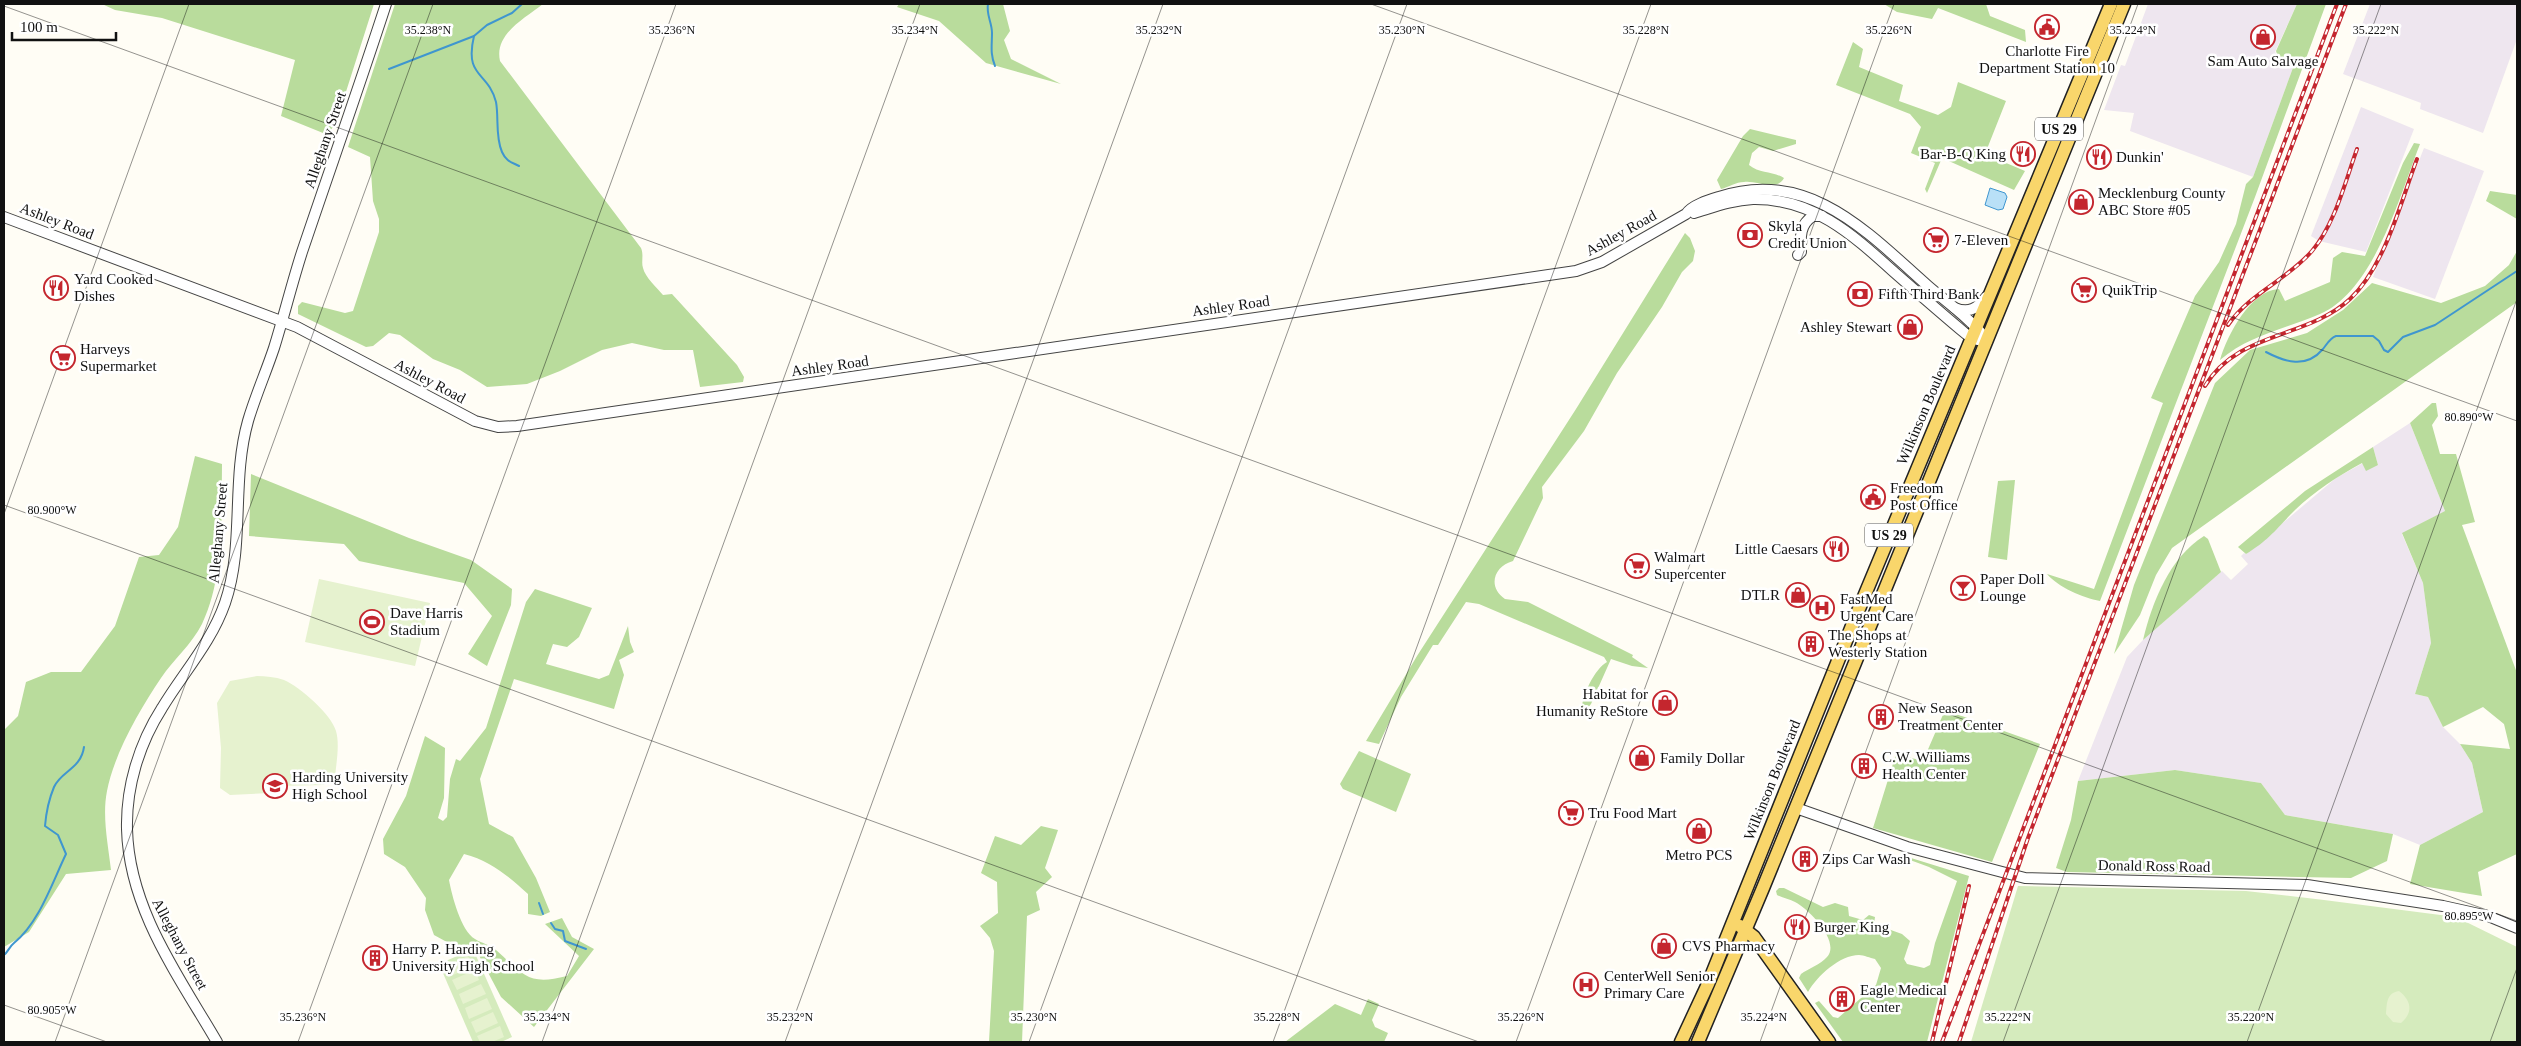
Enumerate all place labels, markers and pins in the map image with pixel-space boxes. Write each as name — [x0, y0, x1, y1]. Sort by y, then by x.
public building icon: Charlotte Fire Department Station 10 — [2034, 14, 2060, 40]
shop icon: Sam Auto Salvage — [2250, 24, 2276, 50]
place label: Charlotte Fire Department Station 10 — [1979, 43, 2115, 76]
place label: Sam Auto Salvage — [2208, 53, 2319, 69]
restaurant icon: Bar-B-Q King — [2010, 141, 2036, 167]
restaurant icon: Dunkin' — [2086, 144, 2112, 170]
place label: Bar-B-Q King — [1920, 146, 2006, 162]
place label: Dunkin' — [2116, 149, 2164, 165]
place label: Mecklenburg County ABC Store #05 — [2098, 185, 2226, 218]
shop icon: Mecklenburg County ABC Store #05 — [2068, 189, 2094, 215]
place label: Skyla Credit Union — [1768, 218, 1847, 251]
bank icon: Skyla Credit Union — [1737, 222, 1763, 248]
supermarket icon: 7-Eleven — [1923, 227, 1949, 253]
place label: 7-Eleven — [1954, 232, 2009, 248]
place label: Yard Cooked Dishes — [74, 271, 153, 304]
restaurant icon: Yard Cooked Dishes — [43, 275, 69, 301]
supermarket icon: QuikTrip — [2071, 277, 2097, 303]
bank icon: Fifth Third Bank — [1847, 281, 1873, 307]
place label: QuikTrip — [2102, 282, 2157, 298]
place label: Fifth Third Bank — [1878, 286, 1980, 302]
shop icon: Ashley Stewart — [1897, 314, 1923, 340]
place label: Ashley Stewart — [1800, 319, 1893, 335]
place label: Harveys Supermarket — [80, 341, 157, 374]
supermarket icon: Harveys Supermarket — [50, 345, 76, 371]
place label: Freedom Post Office — [1890, 480, 1958, 513]
public building icon: Freedom Post Office — [1860, 484, 1886, 510]
restaurant icon: Little Caesars — [1823, 536, 1849, 562]
place label: Little Caesars — [1735, 541, 1818, 557]
place label: Walmart Supercenter — [1654, 549, 1726, 582]
supermarket icon: Walmart Supercenter — [1624, 553, 1650, 579]
place label: Paper Doll Lounge — [1980, 571, 2045, 604]
bar icon: Paper Doll Lounge — [1950, 575, 1976, 601]
shop icon: DTLR — [1785, 582, 1811, 608]
place label: DTLR — [1741, 587, 1780, 603]
place label: FastMed Urgent Care — [1840, 591, 1914, 624]
hospital icon: FastMed Urgent Care — [1809, 595, 1835, 621]
place label: Dave Harris Stadium — [390, 605, 463, 638]
sports icon: Dave Harris Stadium — [359, 609, 385, 635]
place label: The Shops at Westerly Station — [1828, 627, 1928, 660]
building icon: The Shops at Westerly Station — [1798, 631, 1824, 657]
place label: Habitat for Humanity ReStore — [1536, 686, 1648, 719]
shop icon: Habitat for Humanity ReStore — [1652, 690, 1678, 716]
place label: New Season Treatment Center — [1898, 700, 2003, 733]
building icon: New Season Treatment Center — [1868, 704, 1894, 730]
shop icon: Family Dollar — [1629, 745, 1655, 771]
place label: C.W. Williams Health Center — [1882, 749, 1970, 782]
place label: Family Dollar — [1660, 750, 1745, 766]
building icon: C.W. Williams Health Center — [1851, 753, 1877, 779]
place label: Harding University High School — [292, 769, 409, 802]
school or university icon: Harding University High School — [262, 773, 288, 799]
supermarket icon: Tru Food Mart — [1558, 800, 1584, 826]
place label: Tru Food Mart — [1588, 805, 1677, 821]
shop icon: Metro PCS — [1686, 818, 1712, 844]
building icon: Zips Car Wash — [1792, 846, 1818, 872]
place label: Metro PCS — [1665, 847, 1733, 863]
place label: Zips Car Wash — [1822, 851, 1911, 867]
restaurant icon: Burger King — [1784, 914, 1810, 940]
place label: Burger King — [1814, 919, 1890, 935]
shop icon: CVS Pharmacy — [1651, 933, 1677, 959]
place label: CVS Pharmacy — [1682, 938, 1775, 954]
place label: Harry P. Harding University High School — [392, 941, 535, 974]
building icon: Harry P. Harding University High School — [362, 945, 388, 971]
place label: CenterWell Senior Primary Care — [1604, 968, 1715, 1001]
hospital icon: CenterWell Senior Primary Care — [1573, 972, 1599, 998]
place label: Eagle Medical Center — [1860, 982, 1947, 1015]
building icon: Eagle Medical Center — [1829, 986, 1855, 1012]

